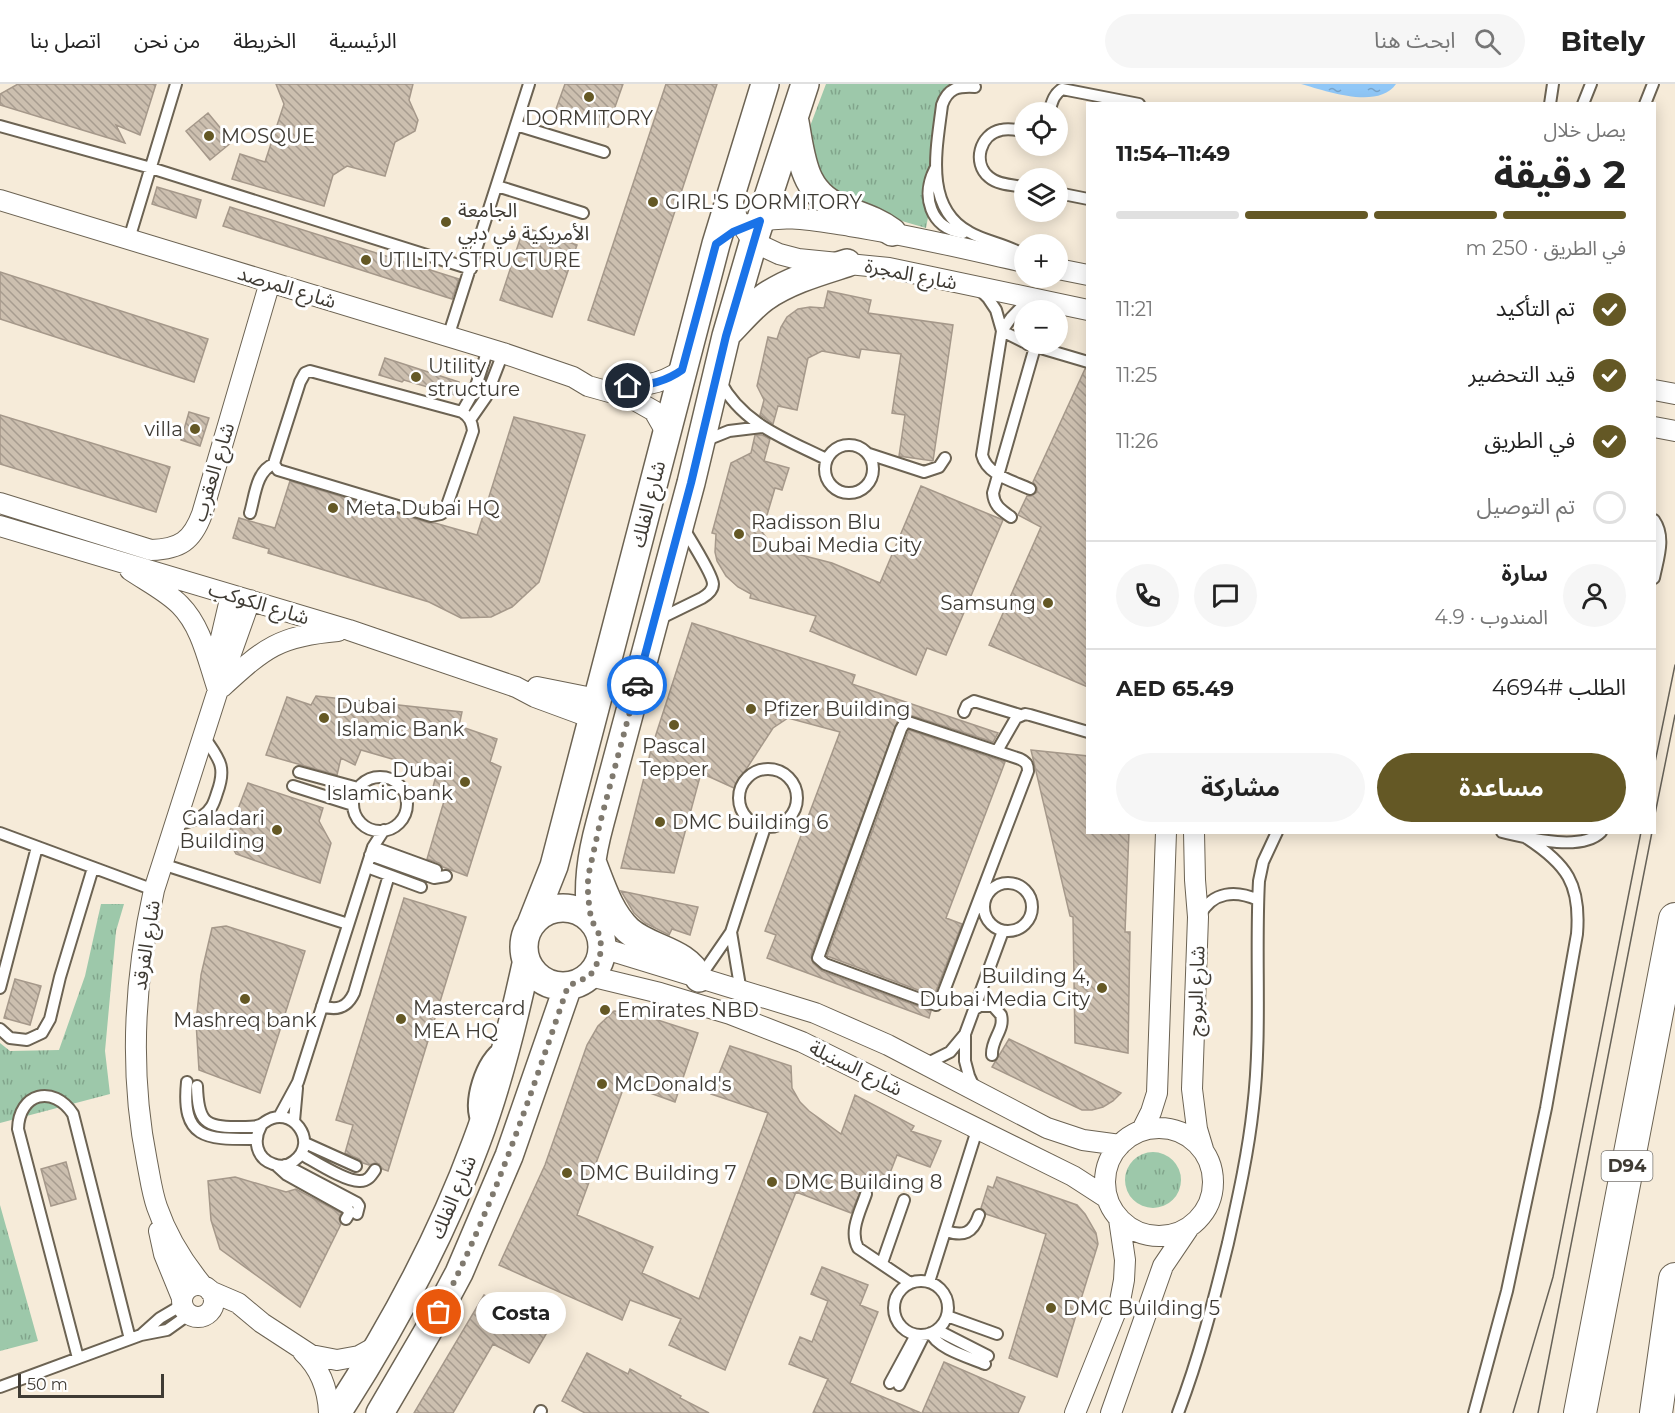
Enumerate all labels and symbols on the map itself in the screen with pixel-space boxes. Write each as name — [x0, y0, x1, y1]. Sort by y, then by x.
marker: DORMITORY — [582, 90, 596, 104]
place label: DORMITORY — [525, 106, 653, 130]
place label: MOSQUE — [221, 124, 315, 148]
marker: MOSQUE — [202, 129, 216, 143]
place label: GIRL'S DORMITORY — [665, 190, 863, 214]
marker: GIRL'S DORMITORY — [646, 195, 660, 209]
place label: الجامعة الأمريكية في دبي — [458, 198, 589, 249]
marker: الجامعة الأمريكية في دبي — [439, 215, 453, 229]
place label: UTILITY STRUCTURE — [378, 248, 581, 272]
marker: UTILITY STRUCTURE — [359, 253, 373, 267]
street label: شارع المجرة — [862, 253, 959, 298]
street label: شارع المرصد — [234, 261, 339, 316]
place label: Utility structure — [428, 354, 520, 401]
pin — [602, 360, 653, 411]
marker: Utility structure — [409, 370, 423, 384]
place label: villa — [144, 417, 183, 441]
street label: شارع العقرب — [187, 420, 242, 525]
marker: villa — [188, 422, 202, 436]
street label: شارع الفلك — [626, 458, 673, 551]
place label: Meta Dubai HQ — [345, 496, 500, 520]
marker: Meta Dubai HQ — [326, 501, 340, 515]
place label: Radisson Blu Dubai Media City — [751, 510, 922, 557]
marker: Radisson Blu Dubai Media City — [732, 527, 746, 541]
street label: شارع الكوكب — [205, 576, 312, 633]
place label: Samsung — [940, 591, 1036, 615]
marker: Samsung — [1041, 596, 1055, 610]
courier — [607, 655, 667, 715]
place label: Dubai Islamic Bank — [336, 694, 464, 741]
place label: Pfizer Building — [763, 697, 910, 721]
marker: Pfizer Building — [744, 702, 758, 716]
marker: Dubai Islamic Bank — [317, 711, 331, 725]
marker: Pascal Tepper — [667, 718, 681, 732]
place label: Pascal Tepper — [639, 734, 709, 781]
place label: Dubai Islamic bank — [326, 758, 453, 805]
marker: Dubai Islamic bank — [458, 775, 472, 789]
place label: Galadari Building — [180, 806, 265, 853]
place label: DMC building 6 — [672, 810, 828, 834]
marker: DMC building 6 — [653, 815, 667, 829]
marker: Galadari Building — [270, 823, 284, 837]
street label: شارع الفرقد — [127, 898, 168, 992]
street label: شارع البروج — [1182, 945, 1213, 1037]
place label: Building 4, Dubai Media City — [919, 964, 1090, 1011]
marker: Building 4, Dubai Media City — [1095, 981, 1109, 995]
marker: Mashreq bank — [238, 992, 252, 1006]
place label: Mastercard MEA HQ — [413, 996, 526, 1043]
place label: Emirates NBD — [617, 998, 759, 1022]
marker: Emirates NBD — [598, 1003, 612, 1017]
place label: Mashreq bank — [173, 1008, 317, 1032]
marker: Mastercard MEA HQ — [394, 1012, 408, 1026]
street label: شارع السنبلة — [804, 1035, 906, 1104]
place label: McDonald's — [614, 1072, 732, 1096]
marker: McDonald's — [595, 1077, 609, 1091]
road number: D94 — [1602, 1151, 1652, 1181]
street label: شارع الفلك — [425, 1152, 484, 1244]
place label: DMC Building 7 — [579, 1161, 737, 1185]
marker: DMC Building 7 — [560, 1166, 574, 1180]
place label: DMC Building 8 — [784, 1170, 942, 1194]
marker: DMC Building 8 — [765, 1175, 779, 1189]
pin — [413, 1286, 464, 1337]
callout: Costa — [475, 1291, 565, 1333]
place label: DMC Building 5 — [1063, 1296, 1220, 1320]
marker: DMC Building 5 — [1044, 1301, 1058, 1315]
scale bar — [18, 1371, 164, 1398]

